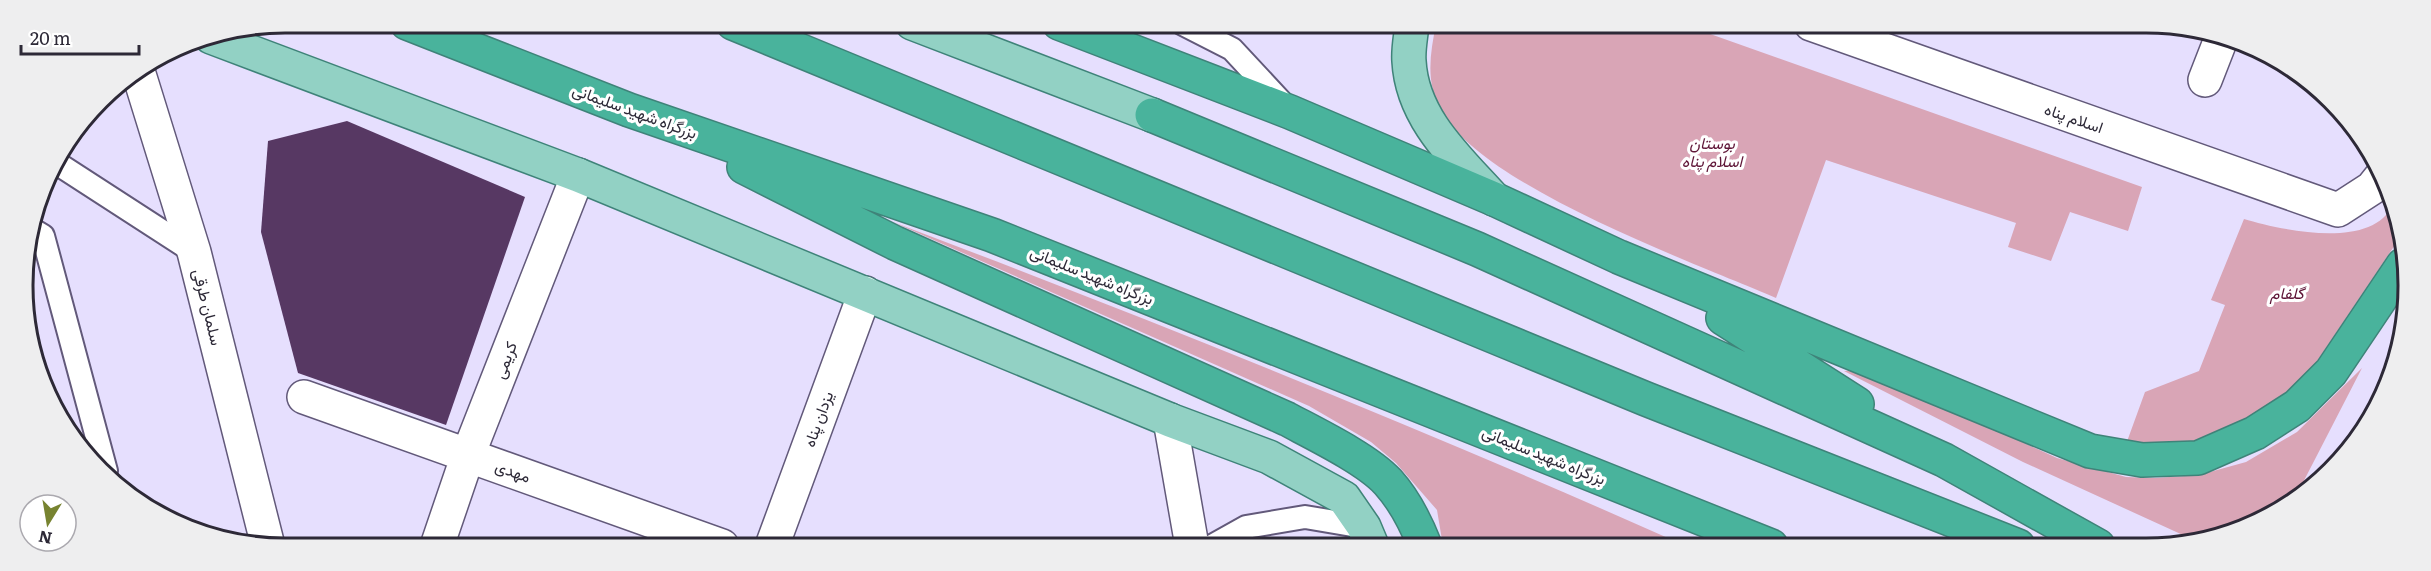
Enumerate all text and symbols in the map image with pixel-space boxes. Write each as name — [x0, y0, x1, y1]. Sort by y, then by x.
scale bar — [21, 18, 140, 56]
text: 20 m — [30, 24, 71, 51]
street label: بزرگراه شهید سلیمانی — [570, 76, 701, 144]
street label: اسلام پناه — [2041, 96, 2107, 139]
park label: بوستان اسلام پناه — [1682, 130, 1745, 173]
street label: بزرگراه شهید سلیمانی — [1027, 238, 1158, 310]
street label: سلمان طرقی — [188, 266, 230, 348]
park label: گلفام — [2269, 280, 2307, 304]
street label: کریمی — [486, 338, 522, 382]
street label: یزدان پناه — [796, 387, 839, 450]
street label: بزرگراه شهید سلیمانی — [1479, 418, 1610, 490]
street label: مهدی — [492, 453, 535, 488]
north arrow — [18, 493, 78, 553]
text: N — [36, 526, 54, 552]

